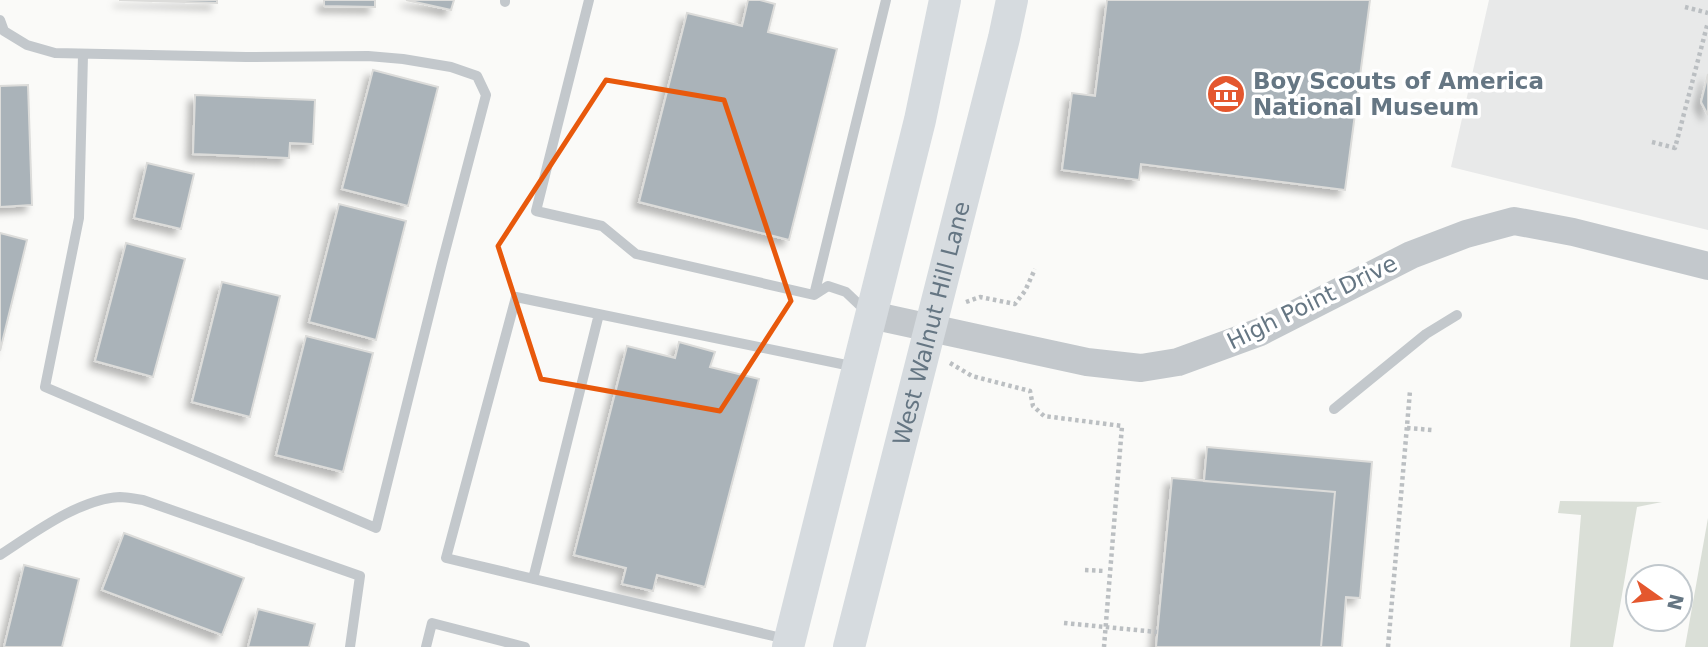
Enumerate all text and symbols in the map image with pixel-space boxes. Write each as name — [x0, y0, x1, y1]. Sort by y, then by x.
place label: Boy Scouts of America National Museum — [1253, 68, 1544, 120]
museum icon: Boy Scouts of America National Museum — [1205, 73, 1247, 115]
street label: West Walnut Hill Lane — [888, 199, 975, 448]
street label: High Point Drive — [1223, 250, 1401, 354]
north arrow — [1624, 563, 1694, 633]
text: N — [1663, 592, 1688, 612]

